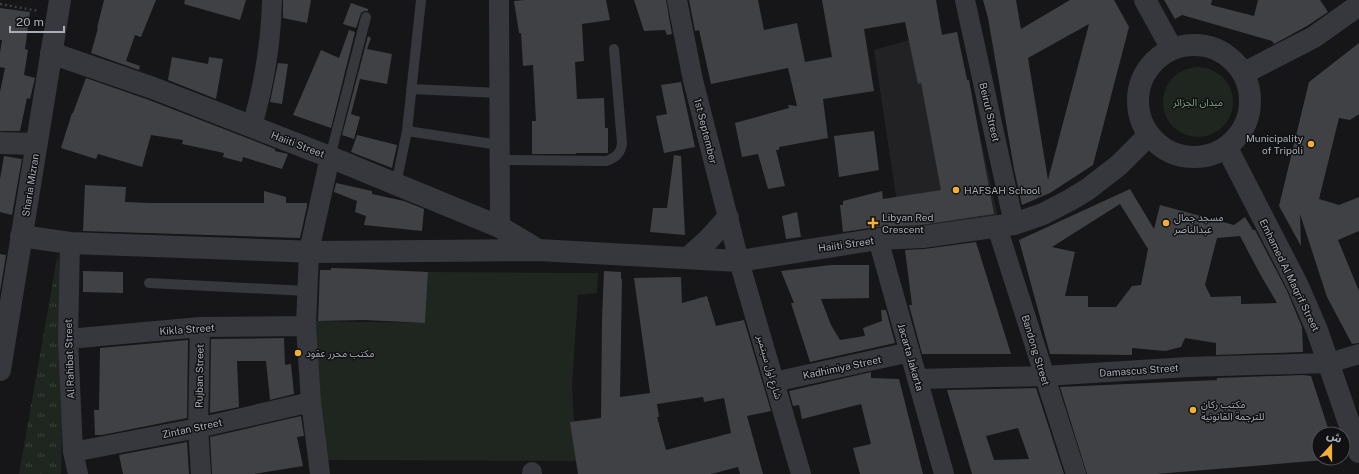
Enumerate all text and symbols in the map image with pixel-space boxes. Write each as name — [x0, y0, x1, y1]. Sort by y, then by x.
scale bar — [10, 8, 64, 34]
text: 20 m — [16, 15, 44, 29]
street label: Beirut Street — [977, 81, 1003, 143]
park label: ميدان الجزائر — [1172, 96, 1223, 109]
street label: 1st September — [692, 97, 720, 165]
street label: Haiiti Street — [270, 128, 326, 160]
place label: Municipality of Tripoli — [1246, 132, 1304, 156]
marker: Municipality of Tripoli — [1306, 139, 1316, 149]
street label: Sharia Mizran — [19, 152, 41, 217]
place label: HAFSAH School — [964, 184, 1041, 196]
marker: HAFSAH School — [951, 185, 961, 195]
place label: Libyan Red Crescent — [882, 211, 933, 235]
place label: مسجد جمال عبدالناصر — [1173, 211, 1223, 236]
marker: Libyan Red Crescent — [867, 217, 879, 229]
street label: Emhamed Al Maqrif Street — [1258, 217, 1323, 333]
marker: مسجد جمال عبدالناصر — [1161, 218, 1171, 228]
street label: Haiiti Street — [817, 234, 875, 254]
street label: Bandong Street — [1020, 313, 1052, 387]
street label: Al Rahibat Street — [62, 319, 76, 399]
street label: Kikla Street — [159, 321, 215, 337]
street label: Jacarta Jakarta — [896, 322, 926, 392]
street label: شارع اول سبتمبر — [753, 333, 785, 401]
street label: Rujban Street — [192, 344, 206, 408]
place label: مكتب محرر عقود — [306, 347, 375, 360]
marker: مكتب محرر عقود — [293, 348, 303, 358]
street label: Kadhimiya Street — [802, 353, 883, 381]
street label: Damascus Street — [1099, 361, 1179, 379]
place label: مكتب ركان للترجمة القانونية — [1201, 398, 1265, 423]
marker: مكتب ركان للترجمة القانونية — [1188, 405, 1198, 415]
street label: Zintan Street — [161, 416, 223, 440]
north arrow — [1311, 426, 1351, 466]
text: ش — [1325, 428, 1344, 446]

